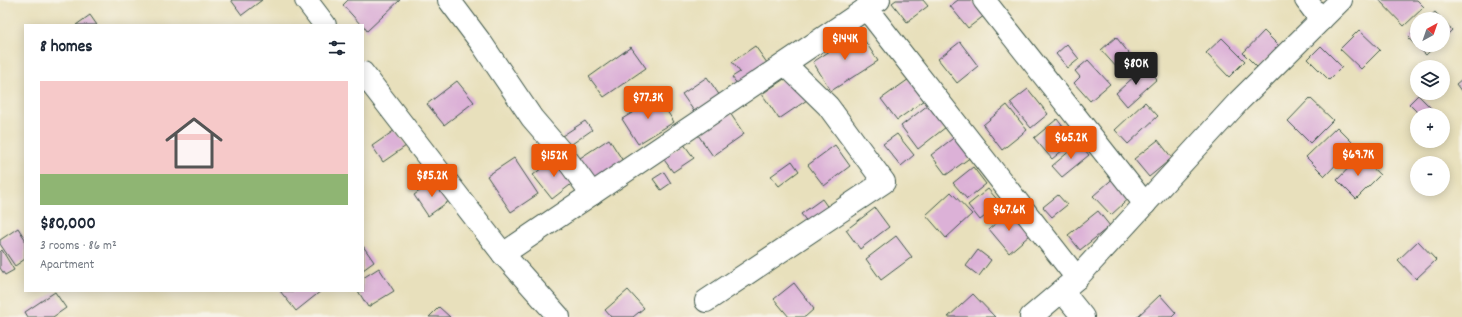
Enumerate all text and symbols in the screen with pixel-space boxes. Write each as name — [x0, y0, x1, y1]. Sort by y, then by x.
north arrow — [1410, 12, 1450, 52]
map controls — [1410, 12, 1450, 196]
pin: $144K — [817, 27, 873, 61]
text: $144K — [832, 30, 858, 49]
text: 8 homes — [40, 36, 92, 60]
icon: filters — [326, 37, 348, 59]
pin: $80K — [1112, 52, 1160, 86]
text: $80K — [1124, 55, 1148, 74]
button: layers — [1410, 60, 1450, 100]
pin: $77.3K — [615, 86, 681, 120]
text: $77.3K — [633, 89, 663, 108]
icon: home — [158, 107, 230, 179]
button: + — [1410, 108, 1450, 148]
pin: $65.2K — [1038, 126, 1104, 160]
text: $65.2K — [1055, 129, 1087, 148]
pin: $69.7K — [1325, 143, 1391, 177]
pin: $152K — [526, 144, 582, 178]
text: $69.7K — [1342, 146, 1374, 165]
text: $152K — [540, 147, 568, 166]
button: − — [1410, 156, 1450, 196]
pin: $85.2K — [399, 164, 465, 198]
text: $85.2K — [416, 167, 448, 186]
pin: $67.6K — [976, 198, 1042, 232]
text: $67.6K — [993, 201, 1025, 220]
text: $80,000 — [40, 213, 96, 237]
text: 3 rooms · 86 m² — [40, 237, 117, 256]
text: Apartment — [40, 256, 94, 275]

